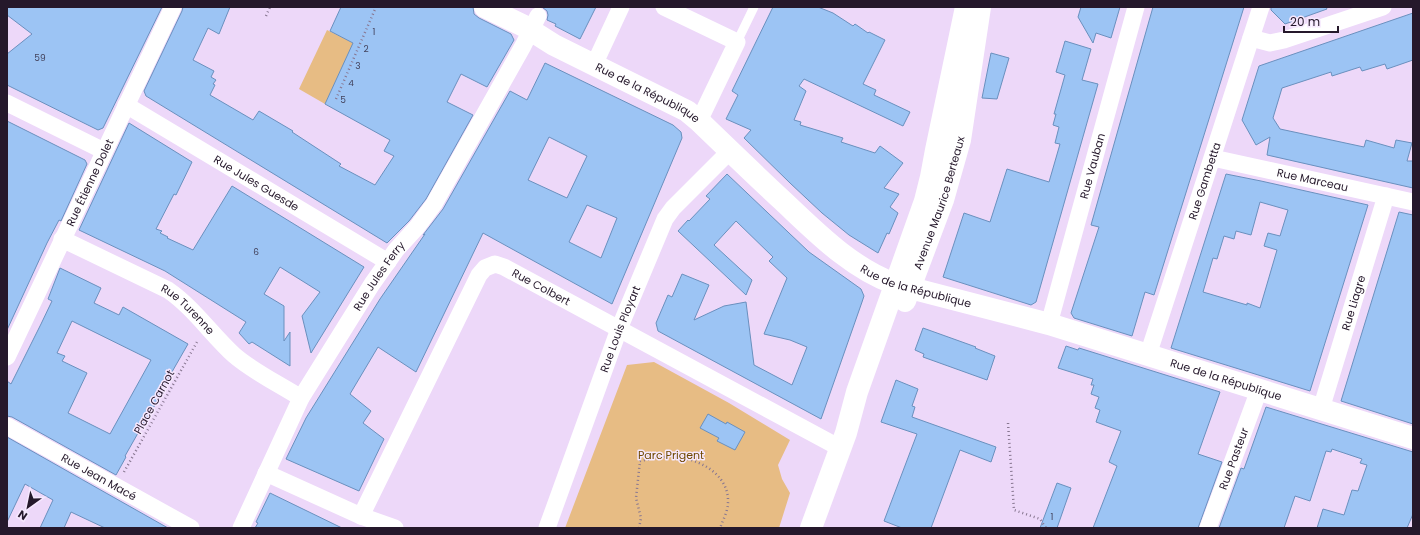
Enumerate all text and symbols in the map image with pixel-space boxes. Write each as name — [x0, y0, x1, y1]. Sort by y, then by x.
scale bar — [1284, 8, 1338, 34]
text: 20 m — [1290, 13, 1320, 30]
house number: 1 — [373, 26, 376, 38]
house number: 2 — [363, 43, 369, 55]
house number: 59 — [34, 52, 46, 64]
street label: Rue de la République — [593, 59, 704, 127]
house number: 3 — [355, 60, 361, 72]
house number: 4 — [348, 77, 354, 89]
house number: 5 — [340, 94, 346, 106]
street label: Rue Vauban — [1076, 131, 1109, 200]
street label: Avenue Maurice Berteaux — [910, 134, 969, 272]
street label: Rue Étienne Dolet — [62, 136, 117, 229]
street label: Rue Gambetta — [1184, 140, 1225, 222]
street label: Rue Jules Guesde — [211, 151, 302, 215]
street label: Rue Marceau — [1275, 164, 1350, 196]
street label: Rue Jules Ferry — [349, 237, 409, 314]
house number: 6 — [253, 246, 259, 258]
street label: Rue de la République — [857, 261, 973, 312]
street label: Rue Colbert — [509, 265, 573, 309]
street label: Rue Liagre — [1337, 273, 1369, 332]
street label: Rue Turenne — [158, 280, 218, 338]
street label: Rue Louis Ployart — [596, 283, 644, 374]
street label: Rue de la République — [1168, 354, 1284, 404]
street label: Place Carnot — [130, 367, 178, 437]
street label: Rue Pasteur — [1215, 425, 1252, 492]
park label: Parc Prigent — [638, 447, 704, 463]
street label: Rue Jean Macé — [58, 450, 140, 504]
north arrow — [8, 487, 48, 527]
text: N — [15, 506, 30, 524]
house number: 1 — [1051, 511, 1054, 523]

